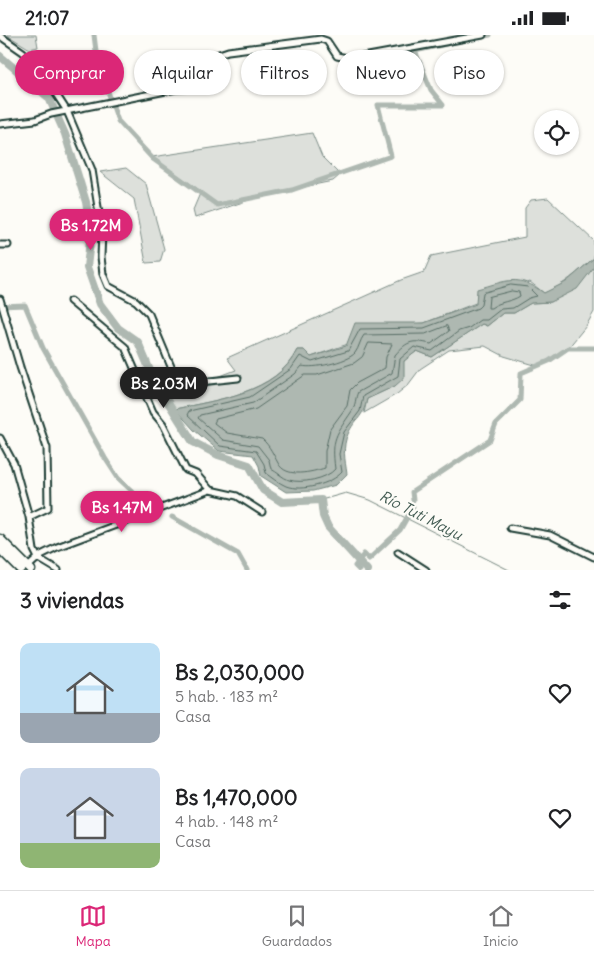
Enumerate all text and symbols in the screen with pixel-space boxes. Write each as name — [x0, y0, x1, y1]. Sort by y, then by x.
text: 21:07 — [25, 6, 69, 30]
chip: Comprar — [15, 50, 124, 95]
chip: Alquilar — [134, 50, 231, 95]
chip: Filtros — [241, 50, 327, 95]
chip: Nuevo — [337, 50, 424, 95]
chip: Piso — [434, 50, 504, 95]
map controls — [534, 110, 579, 155]
button: locate — [534, 110, 579, 155]
pin: Bs 1.72M — [39, 209, 143, 251]
text: Bs 1.72M — [61, 215, 121, 235]
pin: Bs 2.03M — [112, 367, 216, 409]
text: Bs 2.03M — [131, 373, 197, 393]
water label: Río Tuti Mayu — [376, 486, 467, 545]
pin: Bs 1.47M — [70, 491, 174, 533]
text: Bs 1.47M — [92, 497, 152, 517]
icon: filters — [546, 586, 574, 614]
text: 3 viviendas — [20, 587, 124, 614]
text: Bs 2,030,000 — [175, 659, 305, 686]
icon: home — [60, 663, 120, 723]
icon: heart — [546, 679, 574, 707]
text: 5 hab. · 183 m² — [175, 686, 278, 706]
text: Casa — [175, 706, 211, 726]
text: Bs 1,470,000 — [175, 784, 298, 811]
icon: home — [60, 788, 120, 848]
icon: heart — [546, 804, 574, 832]
text: 4 hab. · 148 m² — [175, 811, 278, 831]
text: Casa — [175, 831, 211, 851]
tab: Mapa — [75, 902, 111, 950]
tab: Guardados — [262, 902, 332, 950]
tab: Inicio — [483, 902, 519, 950]

